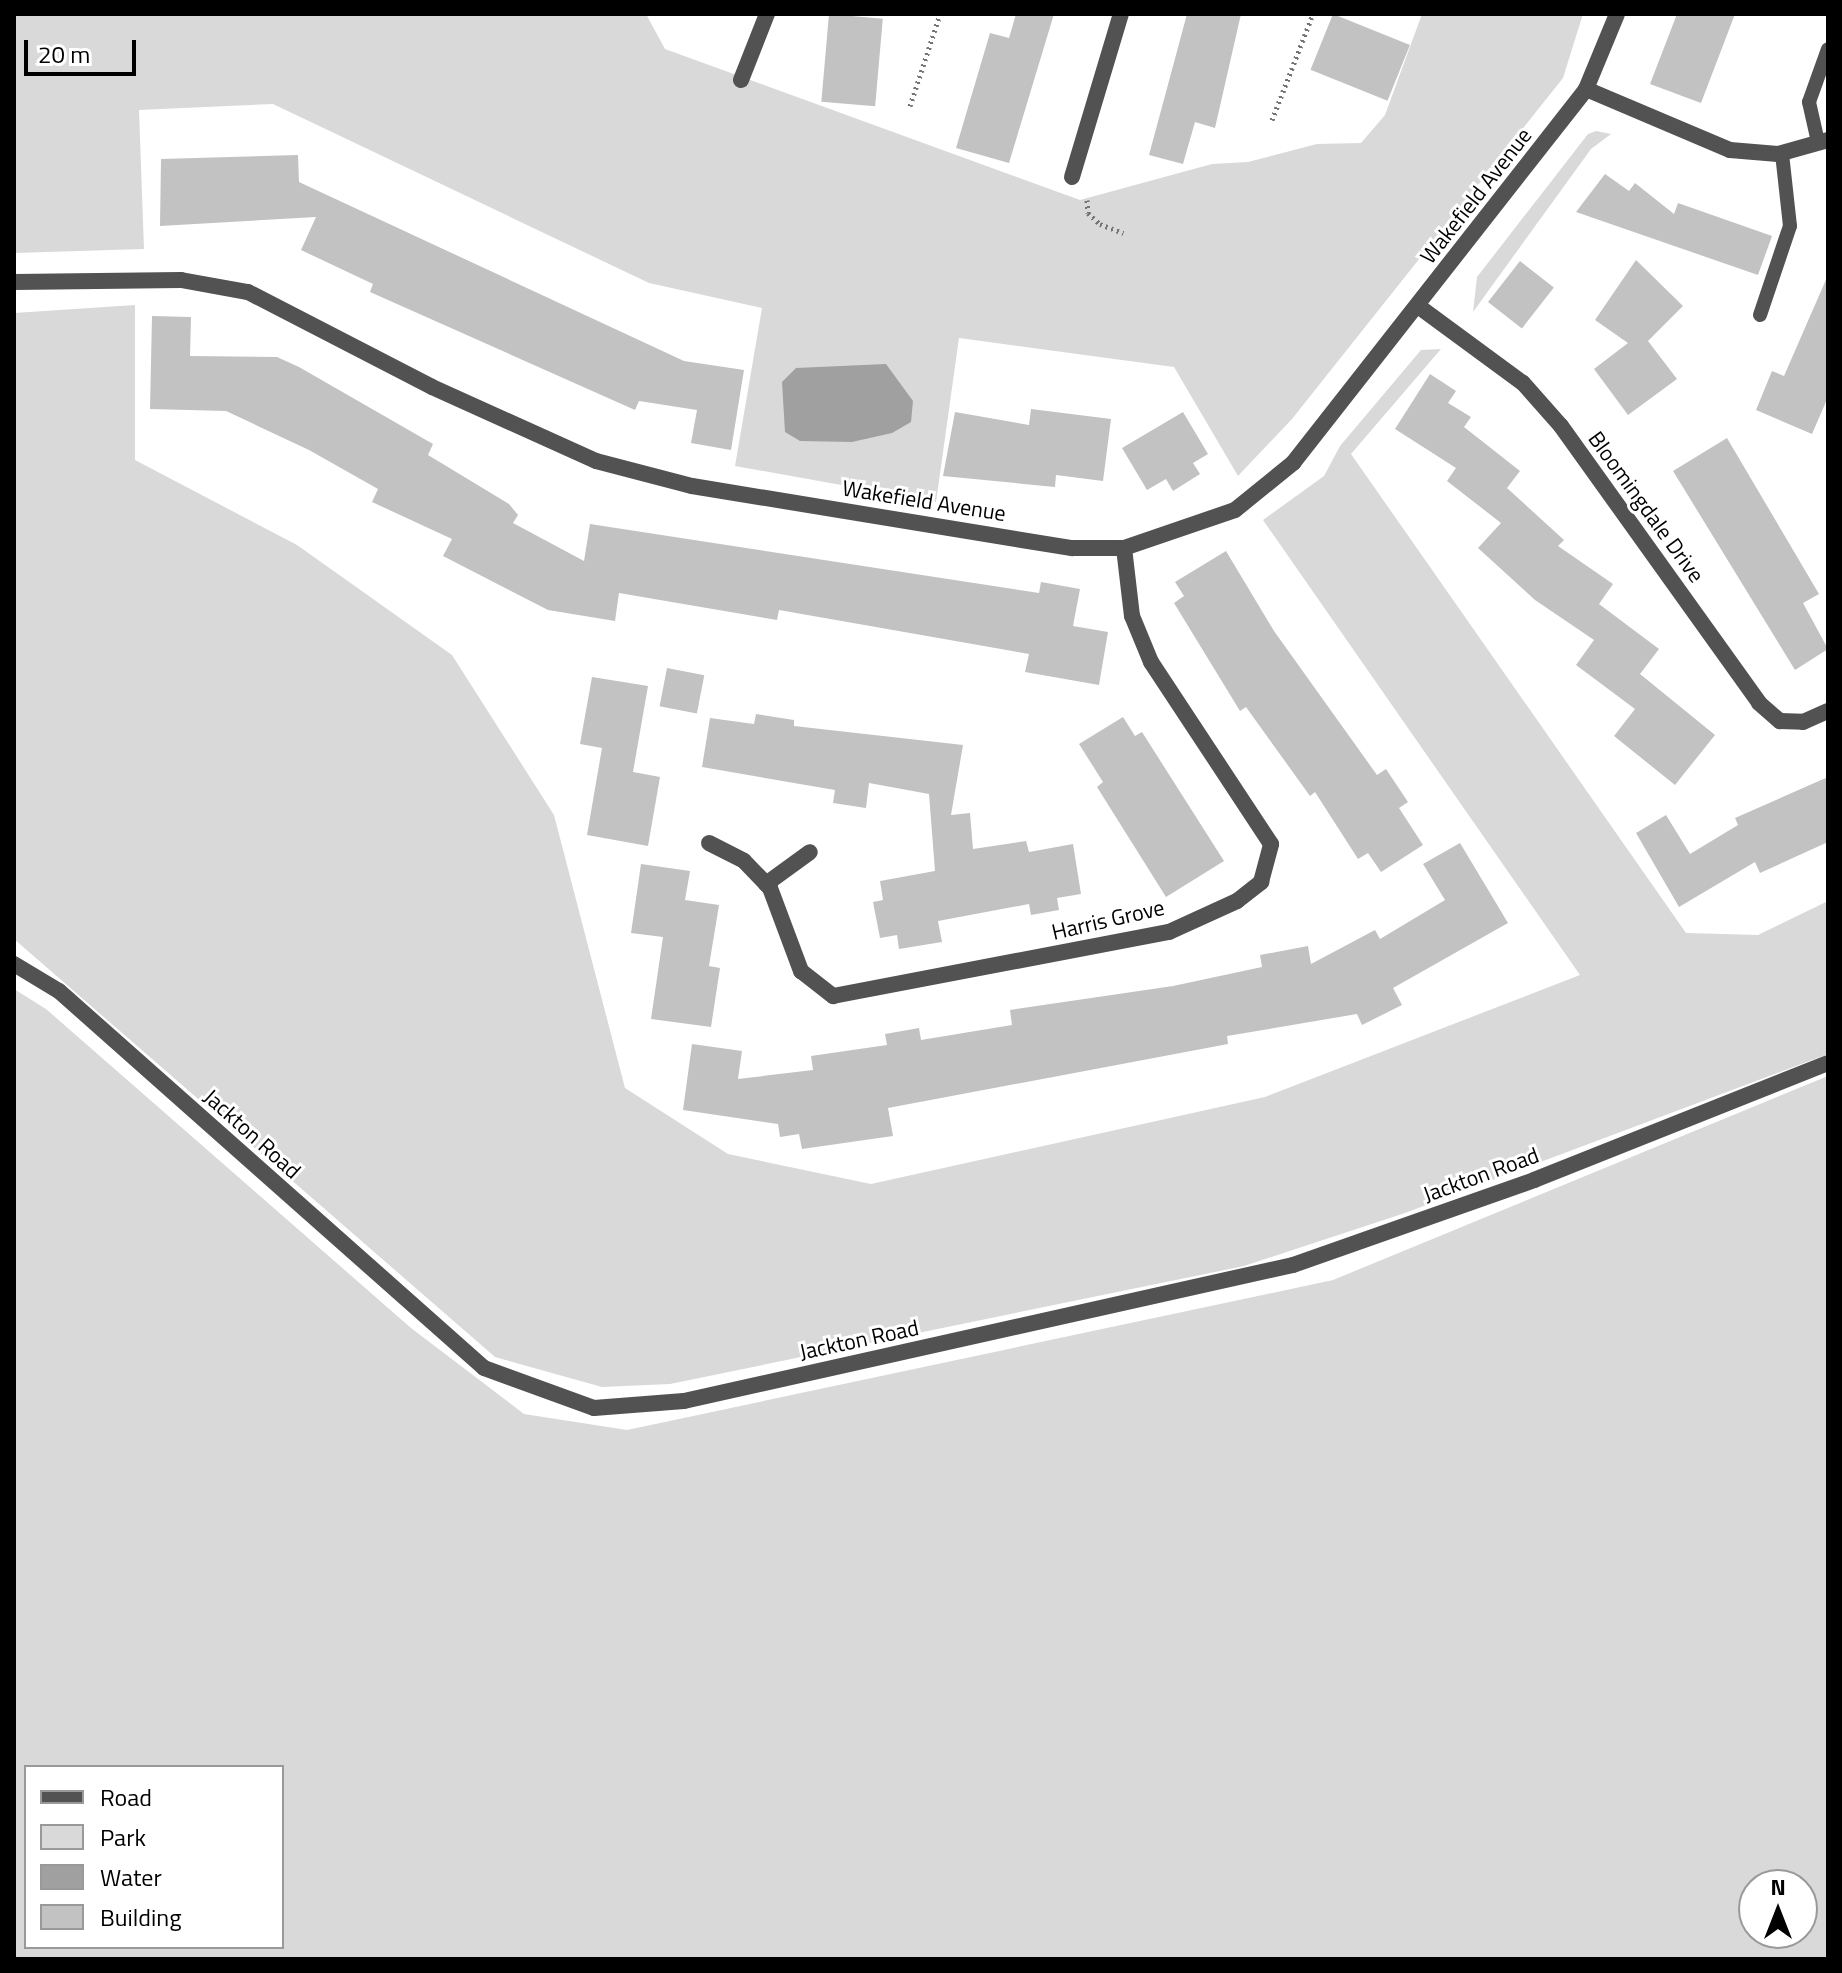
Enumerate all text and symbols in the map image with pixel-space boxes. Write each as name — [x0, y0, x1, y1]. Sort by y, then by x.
scale bar — [28, 24, 140, 74]
text: 20 m — [38, 36, 90, 72]
street label: Wakefield Avenue — [1415, 123, 1537, 269]
street label: Bloomingdale Drive — [1582, 426, 1710, 588]
street label: Wakefield Avenue — [840, 475, 1008, 527]
street label: Harris Grove — [1049, 894, 1167, 946]
street label: Jackton Road — [198, 1084, 306, 1184]
street label: Jackton Road — [1420, 1142, 1542, 1208]
street label: Jackton Road — [797, 1314, 921, 1366]
legend — [24, 1765, 284, 1949]
text: Road — [100, 1779, 152, 1815]
text: Park — [100, 1819, 146, 1855]
text: Water — [100, 1859, 162, 1895]
north arrow — [1738, 1869, 1818, 1949]
text: N — [1770, 1870, 1786, 1904]
text: Building — [100, 1899, 182, 1935]

